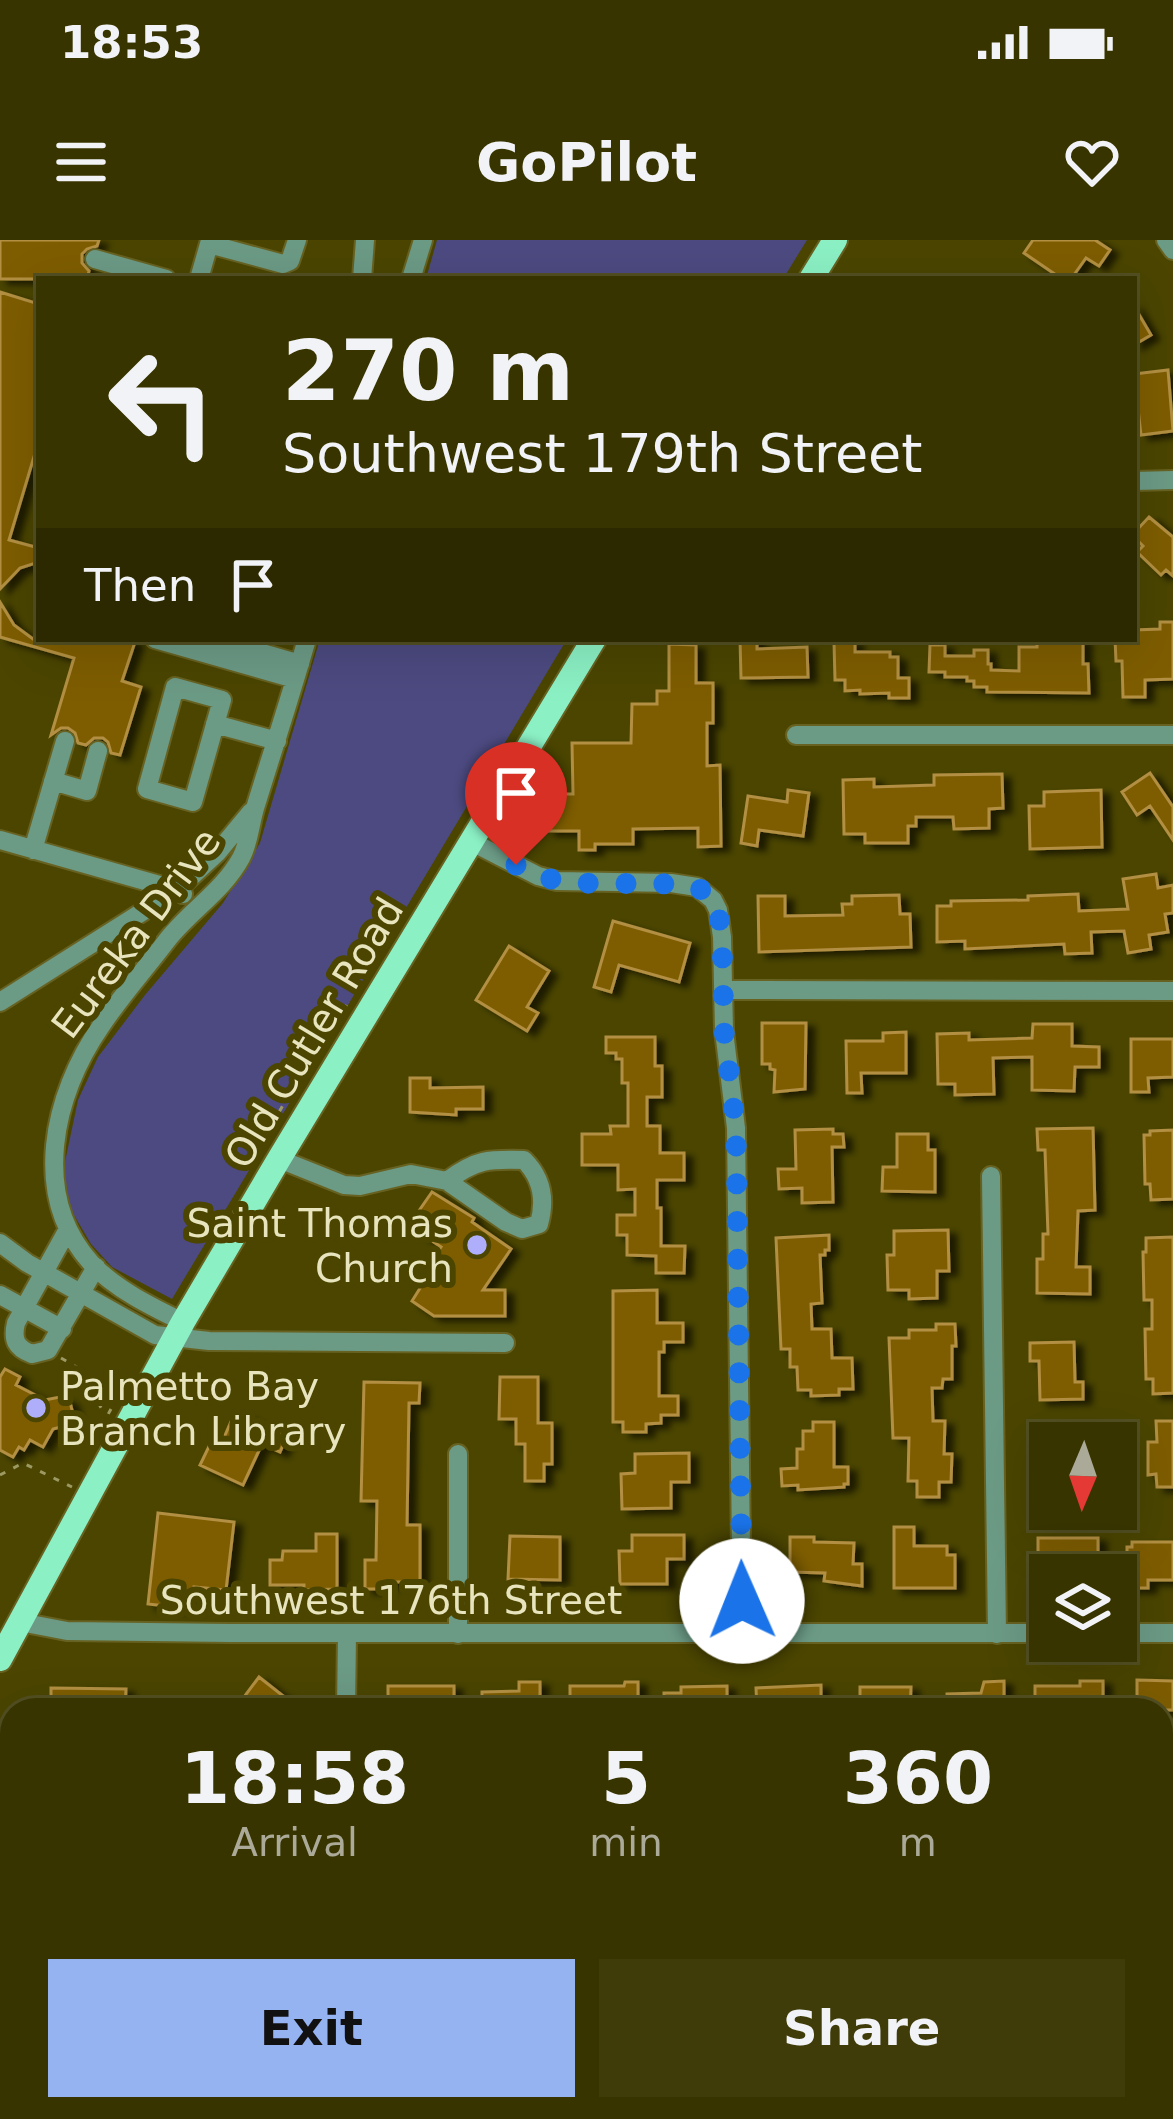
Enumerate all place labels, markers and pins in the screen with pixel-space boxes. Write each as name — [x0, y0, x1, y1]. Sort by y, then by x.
pin — [465, 742, 567, 865]
place label: Saint Thomas Church — [186, 1201, 453, 1291]
marker: Saint Thomas Church — [464, 1232, 490, 1258]
place label: Palmetto Bay Branch Library — [60, 1364, 346, 1454]
marker: Palmetto Bay Branch Library — [23, 1395, 49, 1421]

